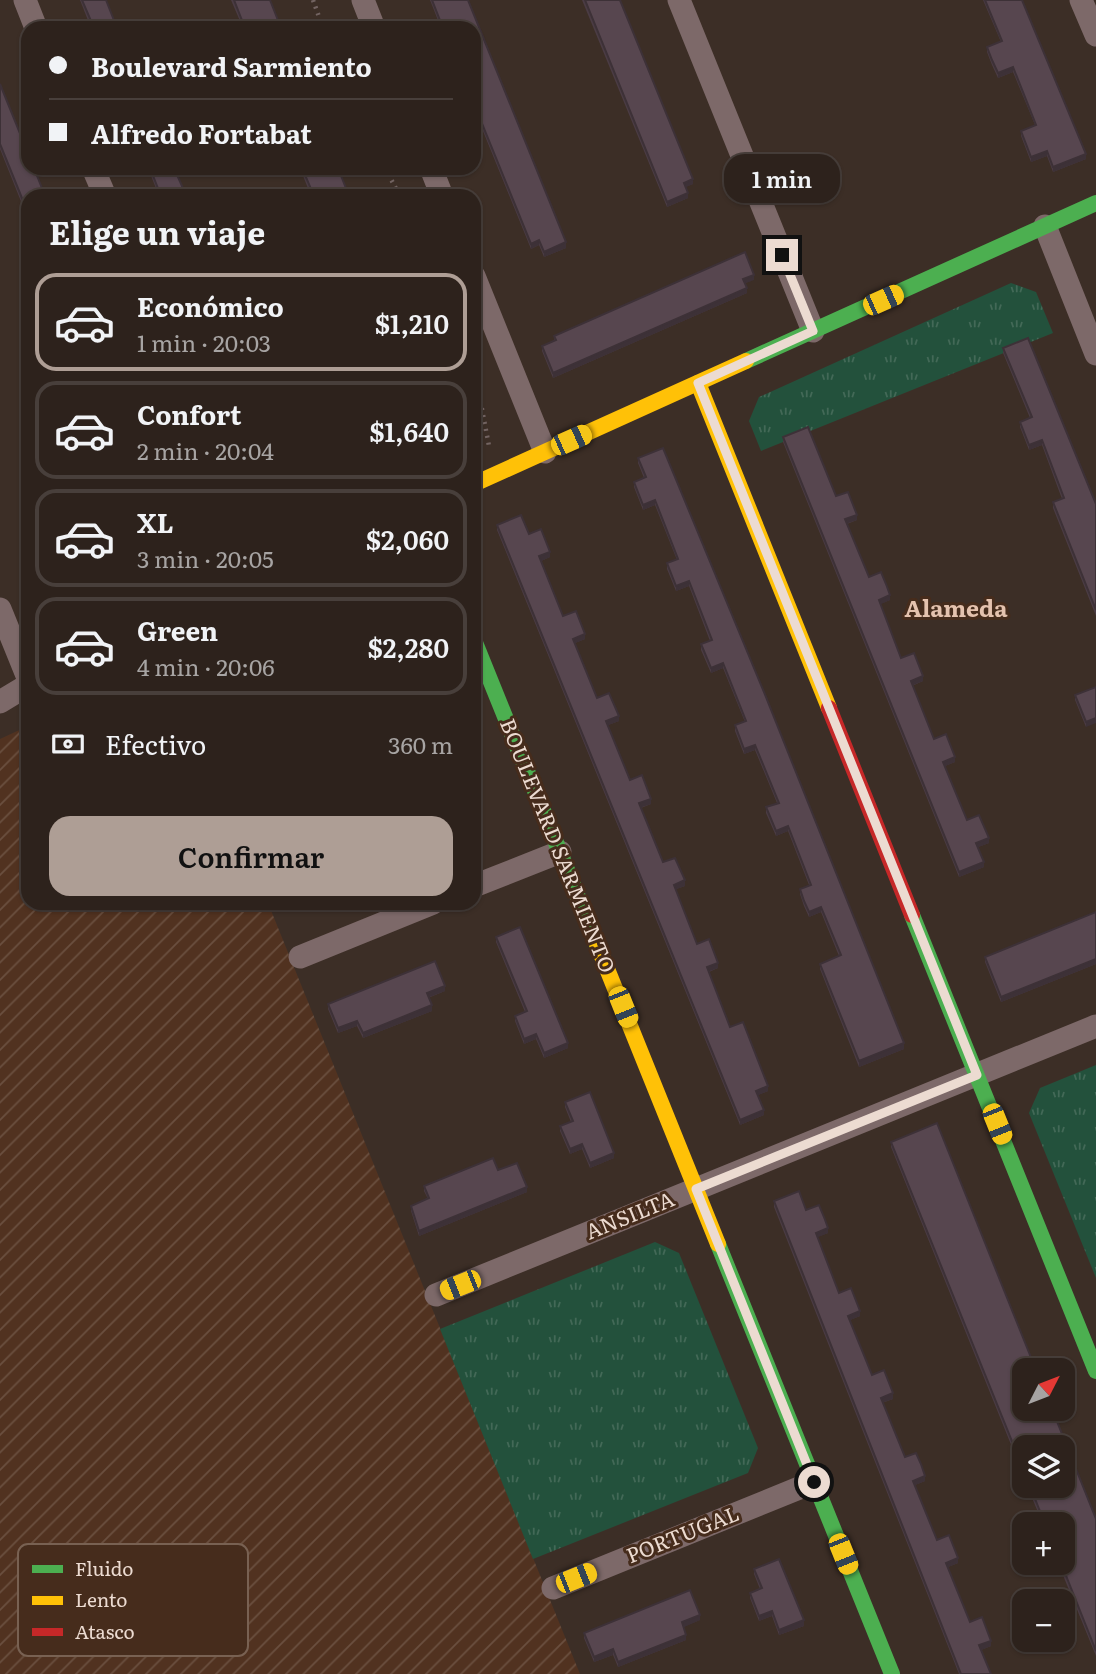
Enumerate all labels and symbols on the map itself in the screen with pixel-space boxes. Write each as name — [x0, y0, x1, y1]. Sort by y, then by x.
callout: 1 min — [724, 154, 840, 202]
route end — [766, 239, 798, 271]
car — [860, 282, 907, 318]
car — [548, 422, 595, 458]
district label: Alameda — [905, 590, 1008, 624]
street label: BOULEVARD SARMIENTO — [494, 713, 625, 977]
car — [606, 984, 641, 1030]
car — [980, 1101, 1015, 1147]
street label: ANSILTA — [580, 1182, 679, 1246]
car — [437, 1267, 484, 1303]
north arrow — [1012, 1358, 1074, 1421]
route start — [798, 1466, 830, 1498]
street label: PORTUGAL — [621, 1496, 743, 1569]
car — [826, 1531, 861, 1577]
legend — [18, 1544, 248, 1656]
text: Fluido — [75, 1554, 133, 1582]
car — [553, 1560, 600, 1596]
text: Lento — [75, 1585, 128, 1613]
text: Atasco — [75, 1617, 135, 1645]

